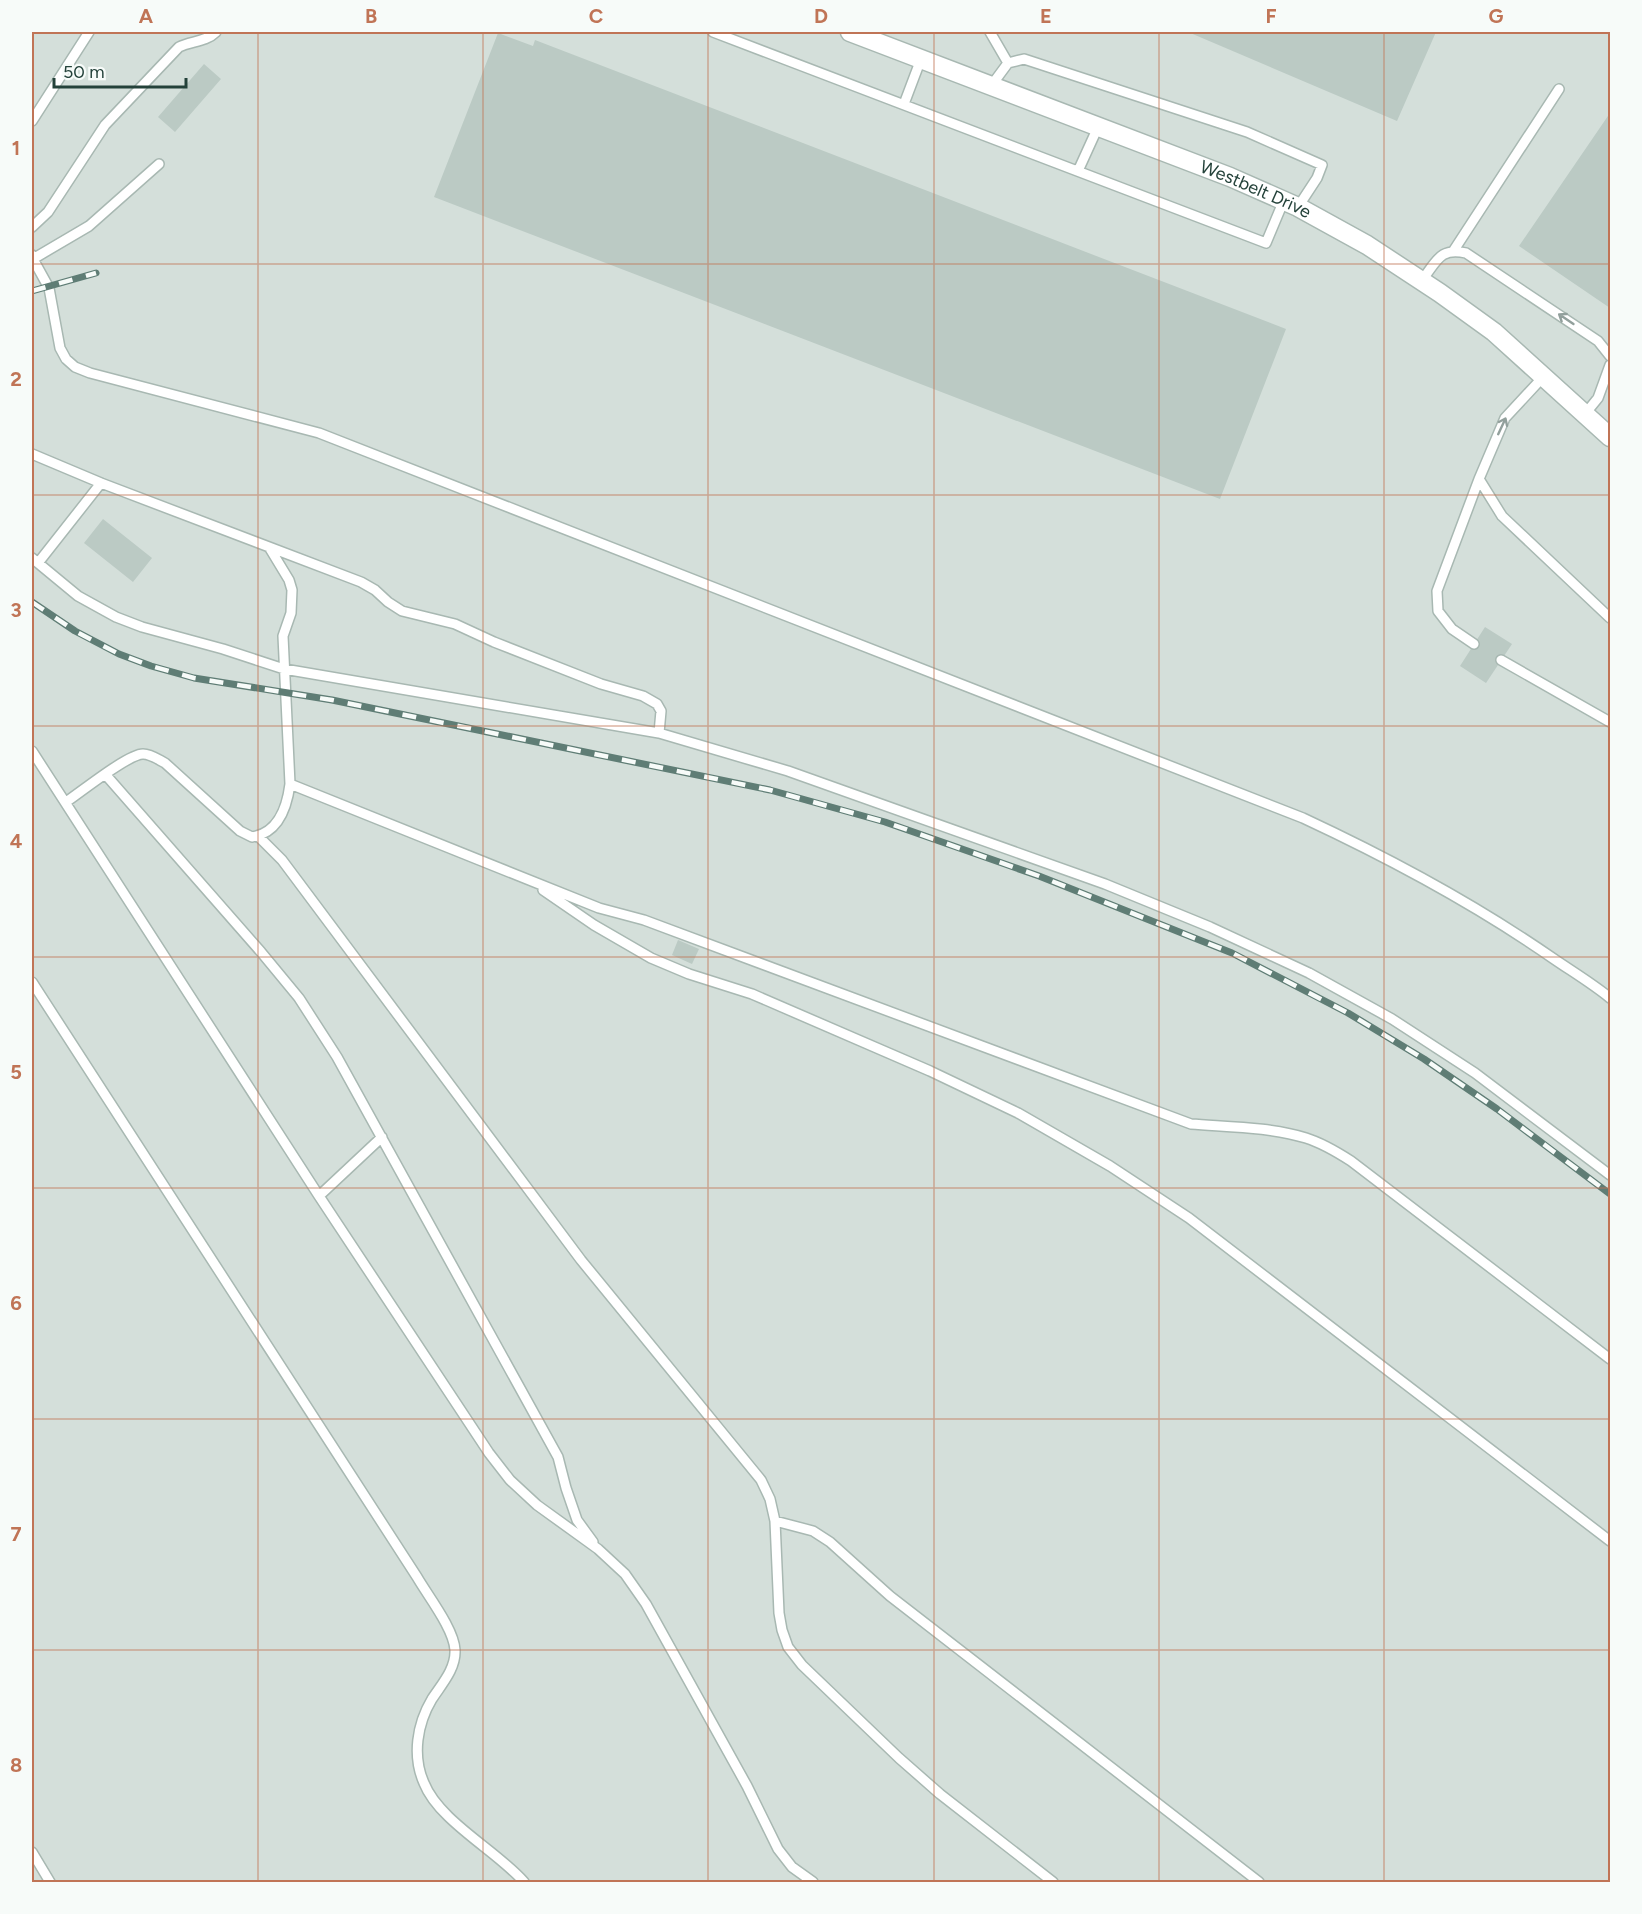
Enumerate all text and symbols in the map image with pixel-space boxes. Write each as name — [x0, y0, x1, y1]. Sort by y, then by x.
text: A — [139, 4, 154, 28]
text: B — [365, 4, 377, 28]
text: C — [589, 4, 603, 28]
text: D — [814, 4, 828, 28]
text: E — [1040, 4, 1052, 28]
text: F — [1265, 4, 1277, 28]
text: G — [1489, 4, 1504, 28]
scale bar — [54, 51, 186, 89]
text: 50 m — [63, 61, 105, 83]
text: 1 — [12, 136, 20, 160]
street label: Westbelt Drive — [1197, 156, 1315, 223]
one-way arrow — [1558, 313, 1574, 325]
text: 2 — [10, 367, 22, 391]
one-way arrow — [1497, 417, 1509, 435]
text: 3 — [10, 598, 22, 622]
text: 4 — [10, 829, 23, 853]
text: 5 — [10, 1060, 22, 1084]
text: 6 — [10, 1291, 22, 1315]
text: 7 — [10, 1522, 22, 1546]
text: 8 — [10, 1753, 22, 1777]

